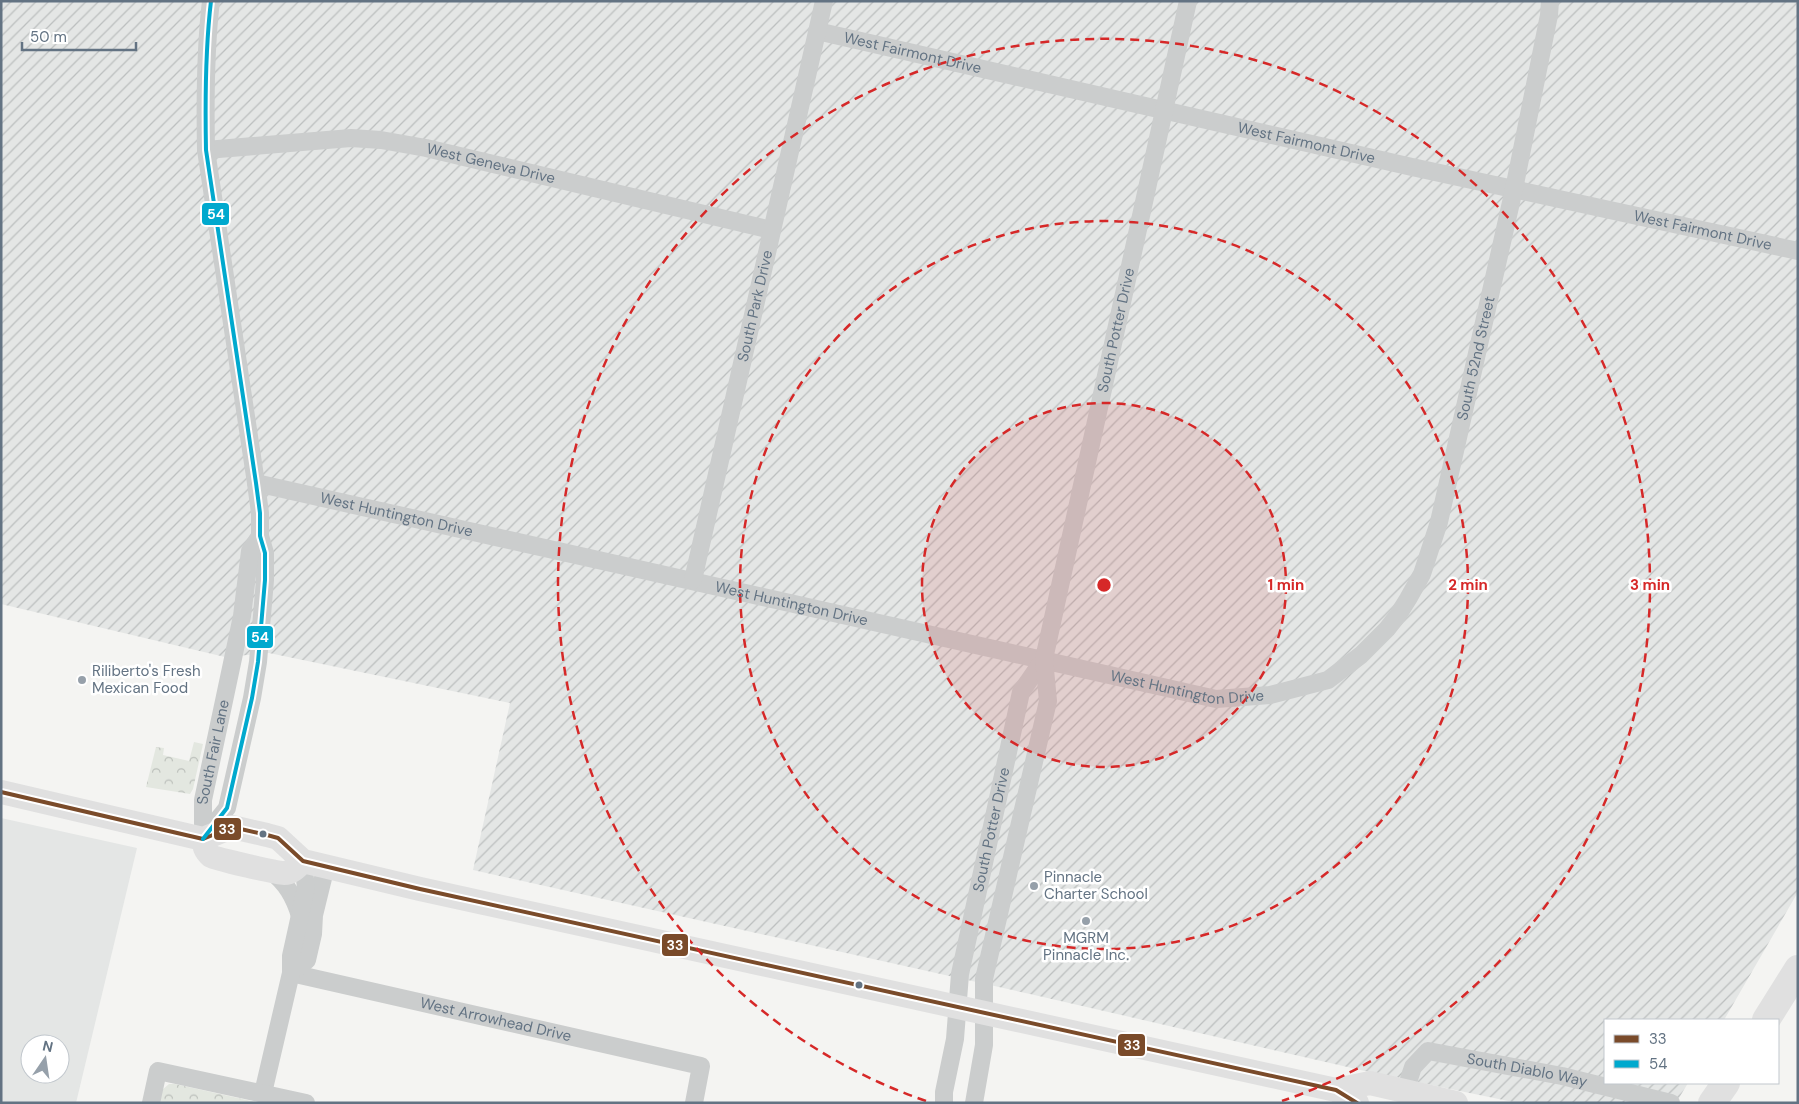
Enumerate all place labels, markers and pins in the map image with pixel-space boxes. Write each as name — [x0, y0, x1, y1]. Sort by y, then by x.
centre of rings — [1095, 576, 1113, 594]
place label: Riliberto's Fresh Mexican Food — [92, 661, 201, 698]
marker: Riliberto's Fresh Mexican Food — [76, 674, 88, 686]
unlabelled marker — [258, 829, 268, 839]
place label: Pinnacle Charter School — [1044, 867, 1148, 904]
marker: Pinnacle Charter School — [1028, 880, 1040, 892]
marker: MGRM Pinnacle Inc. — [1080, 915, 1092, 927]
place label: MGRM Pinnacle Inc. — [1043, 928, 1129, 965]
unlabelled marker — [854, 980, 864, 990]

